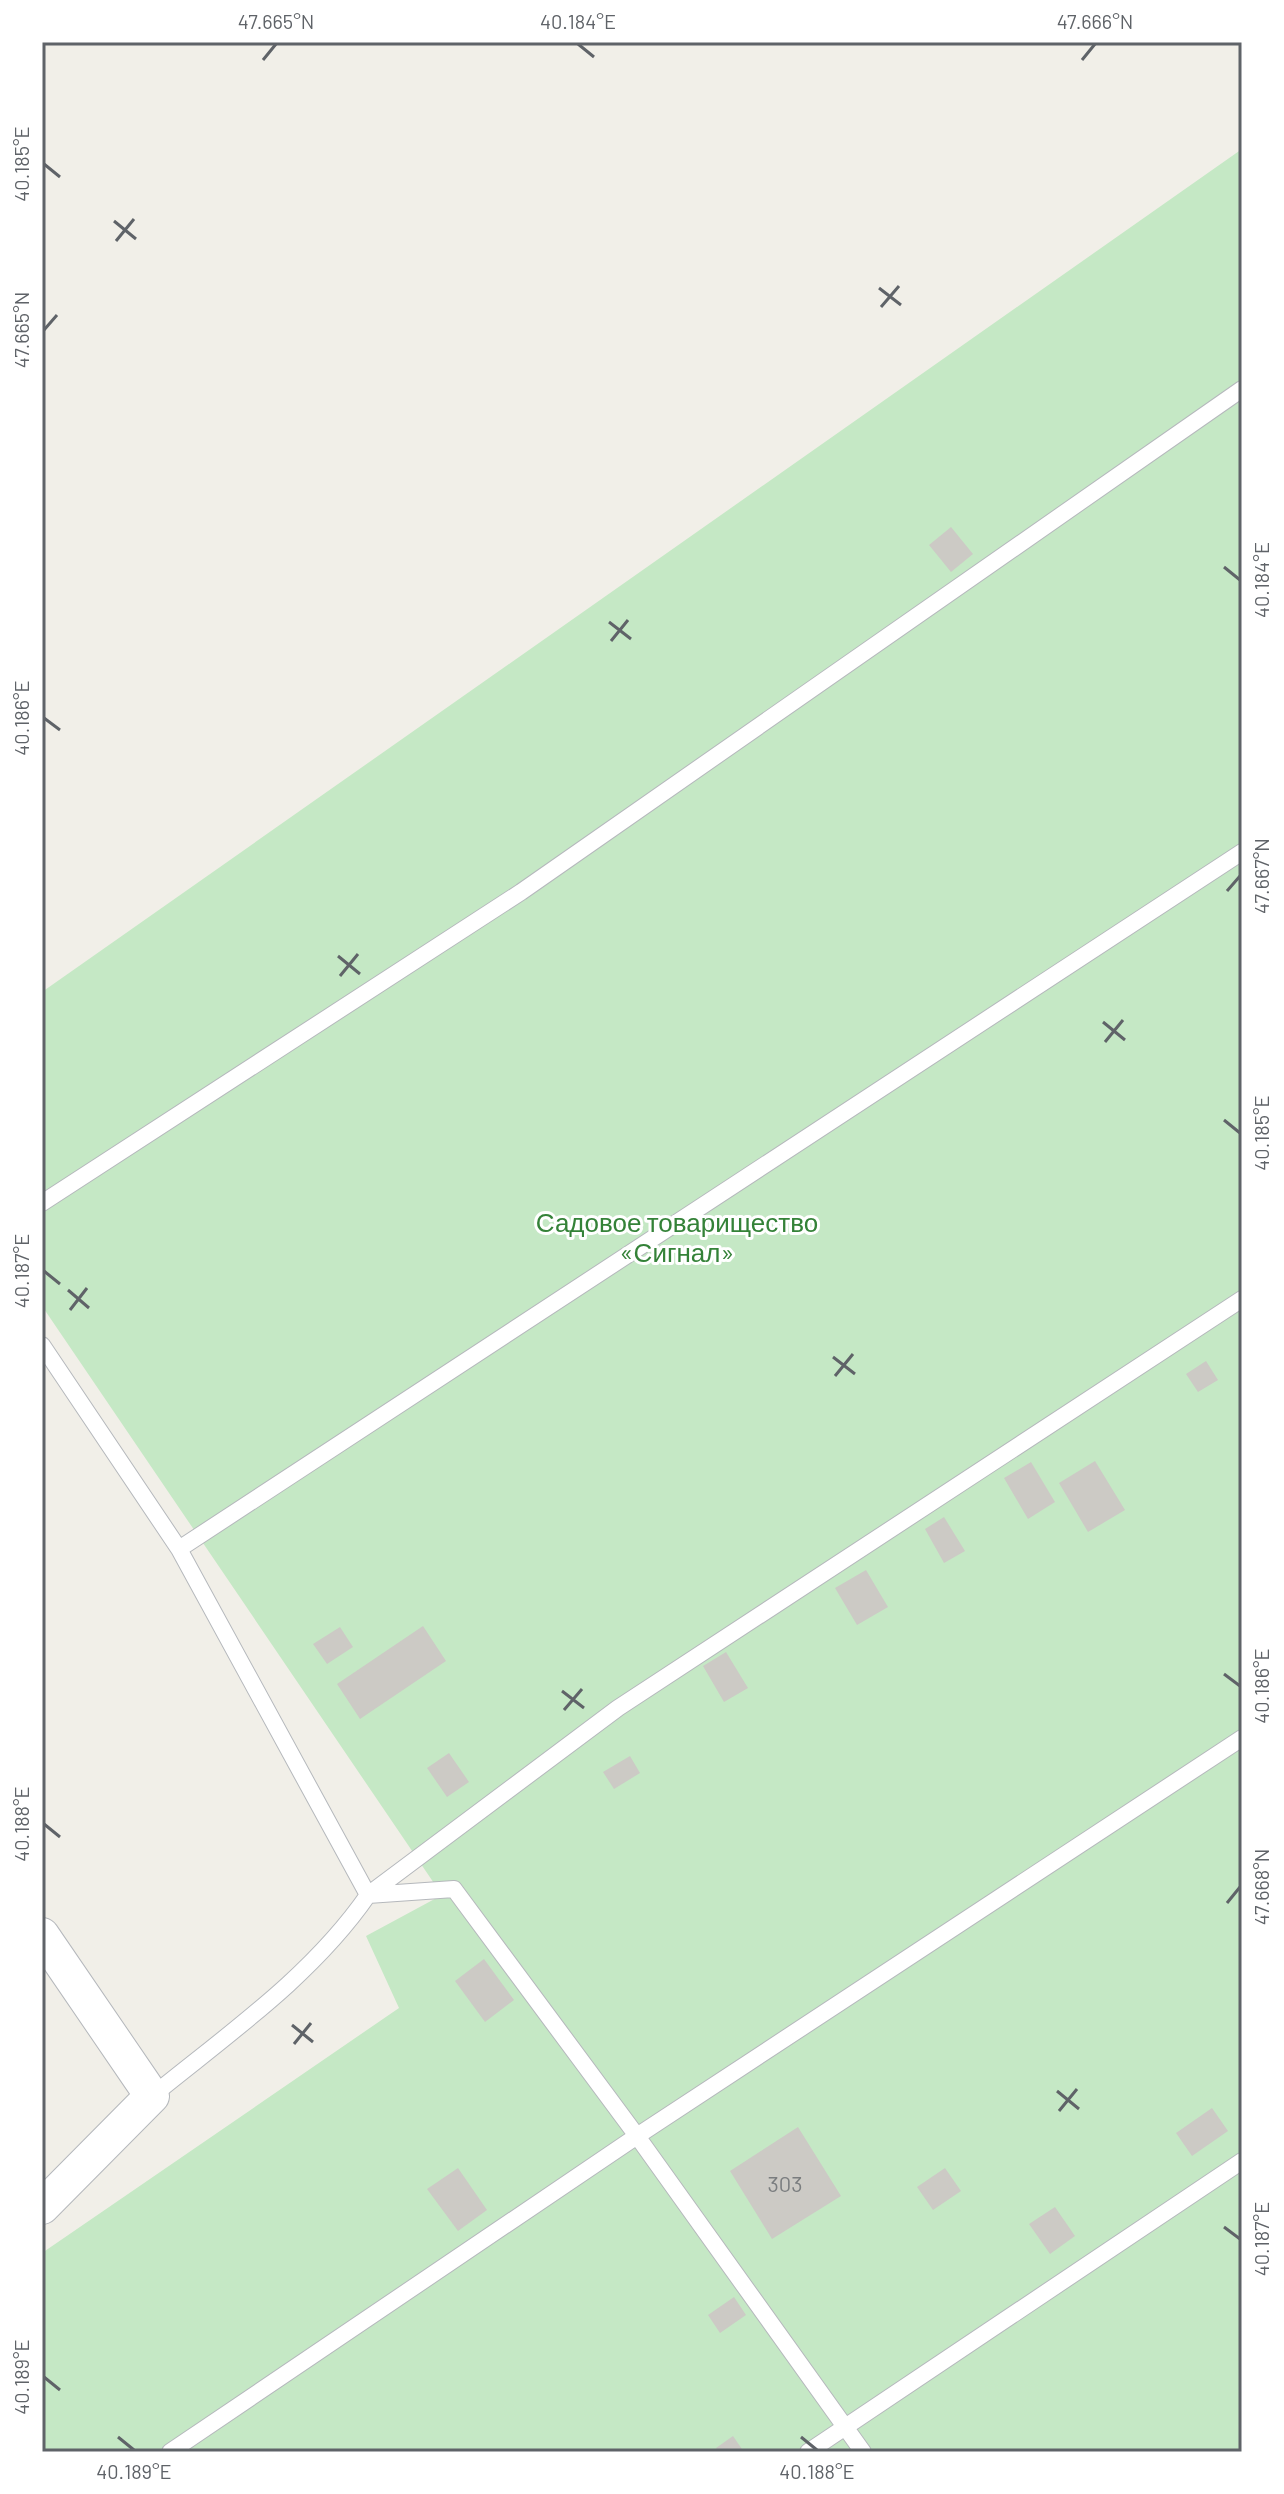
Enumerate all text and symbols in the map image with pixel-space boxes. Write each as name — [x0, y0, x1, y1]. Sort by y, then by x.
text: 47.665°N — [238, 9, 314, 33]
text: 40.184°E — [540, 9, 616, 33]
text: 47.666°N — [1057, 9, 1133, 33]
text: 40.185°E — [9, 126, 33, 202]
text: 47.665°N — [9, 292, 33, 368]
text: 40.184°E — [1249, 542, 1273, 618]
text: 40.186°E — [9, 680, 33, 756]
text: 47.667°N — [1249, 838, 1273, 914]
text: 40.185°E — [1249, 1095, 1273, 1171]
park label: Садовое товарищество «Сигнал» — [536, 1206, 818, 1267]
text: 40.187°E — [9, 1234, 33, 1308]
text: 40.186°E — [1249, 1648, 1273, 1724]
text: 40.188°E — [9, 1786, 33, 1862]
text: 47.668°N — [1249, 1849, 1273, 1925]
house number: 303 — [767, 2170, 803, 2196]
text: 40.187°E — [1249, 2202, 1273, 2276]
text: 40.189°E — [9, 2339, 33, 2415]
text: 40.189°E — [96, 2459, 172, 2483]
text: 40.188°E — [779, 2459, 855, 2483]

